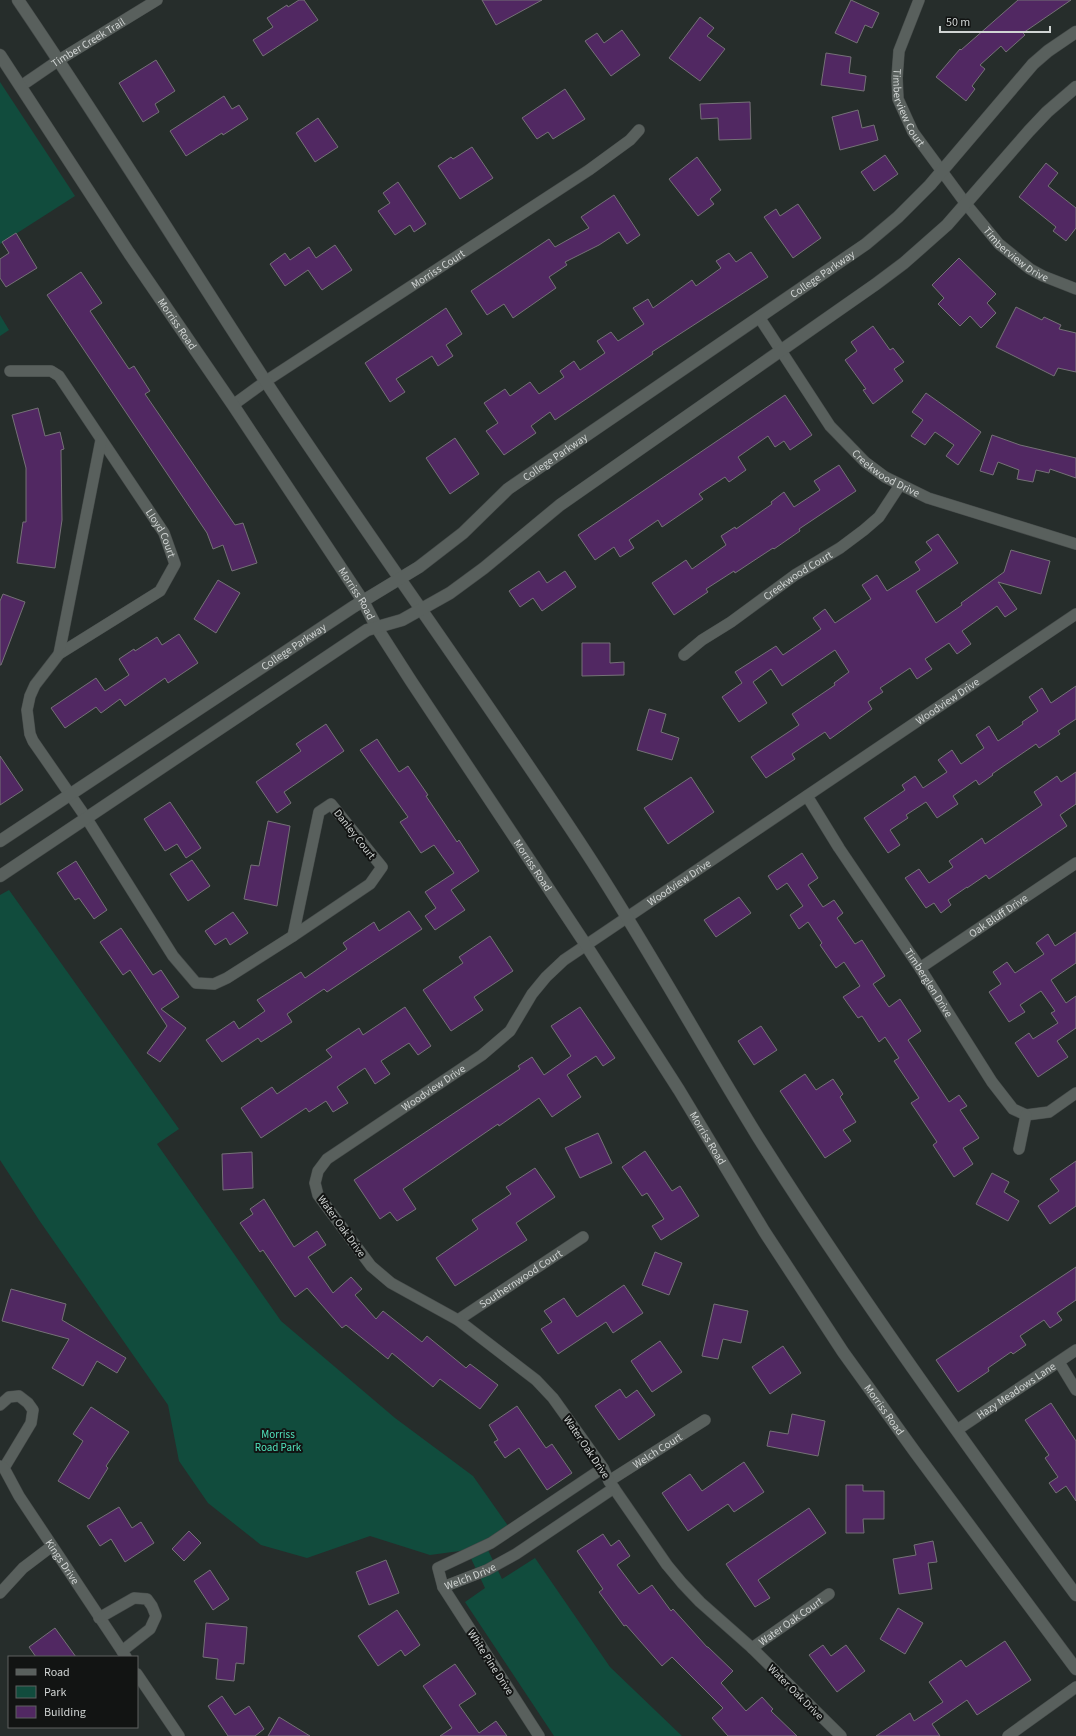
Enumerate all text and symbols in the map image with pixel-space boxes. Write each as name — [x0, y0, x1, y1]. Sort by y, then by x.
scale bar — [940, 8, 1050, 34]
street label: Timber Creek Trail — [48, 14, 128, 71]
text: 50 m — [946, 14, 970, 31]
street label: Timberview Court — [889, 68, 928, 150]
street label: Timberview Drive — [980, 224, 1051, 286]
street label: Morriss Court — [408, 246, 468, 292]
street label: College Parkway — [787, 247, 858, 302]
street label: Morriss Road — [154, 295, 200, 353]
street label: College Parkway — [520, 430, 590, 485]
street label: Creekwood Drive — [848, 446, 923, 501]
street label: Lloyd Court — [142, 506, 179, 560]
street label: Creekwood Court — [760, 547, 836, 604]
street label: Morriss Road — [335, 564, 378, 622]
street label: College Parkway — [258, 620, 329, 674]
street label: Woodview Drive — [913, 674, 983, 728]
street label: Danley Court — [330, 806, 379, 863]
street label: Morriss Road — [510, 837, 555, 894]
street label: Woodview Drive — [644, 855, 715, 910]
street label: Oak Bluff Drive — [966, 890, 1031, 941]
street label: Timberglen Drive — [901, 946, 956, 1021]
street label: Woodview Drive — [399, 1061, 469, 1115]
street label: Morriss Road — [686, 1109, 729, 1167]
street label: Water Oak Drive — [314, 1192, 370, 1261]
street label: Southernwood Court — [476, 1246, 565, 1312]
street label: Hazy Meadows Lane — [974, 1358, 1059, 1423]
street label: Morriss Road — [861, 1381, 907, 1438]
street label: Water Oak Drive — [560, 1413, 614, 1482]
park label: Morriss Road Park — [255, 1427, 302, 1455]
street label: Welch Court — [630, 1429, 685, 1472]
street label: Kings Drive — [42, 1536, 83, 1588]
street label: Welch Drive — [442, 1559, 499, 1594]
street label: Water Oak Court — [756, 1594, 826, 1649]
street label: White Pine Drive — [464, 1627, 518, 1698]
legend — [8, 1656, 138, 1728]
street label: Water Oak Drive — [764, 1661, 827, 1724]
text: Road — [44, 1664, 70, 1681]
text: Park — [44, 1684, 66, 1701]
text: Building — [44, 1704, 86, 1721]

